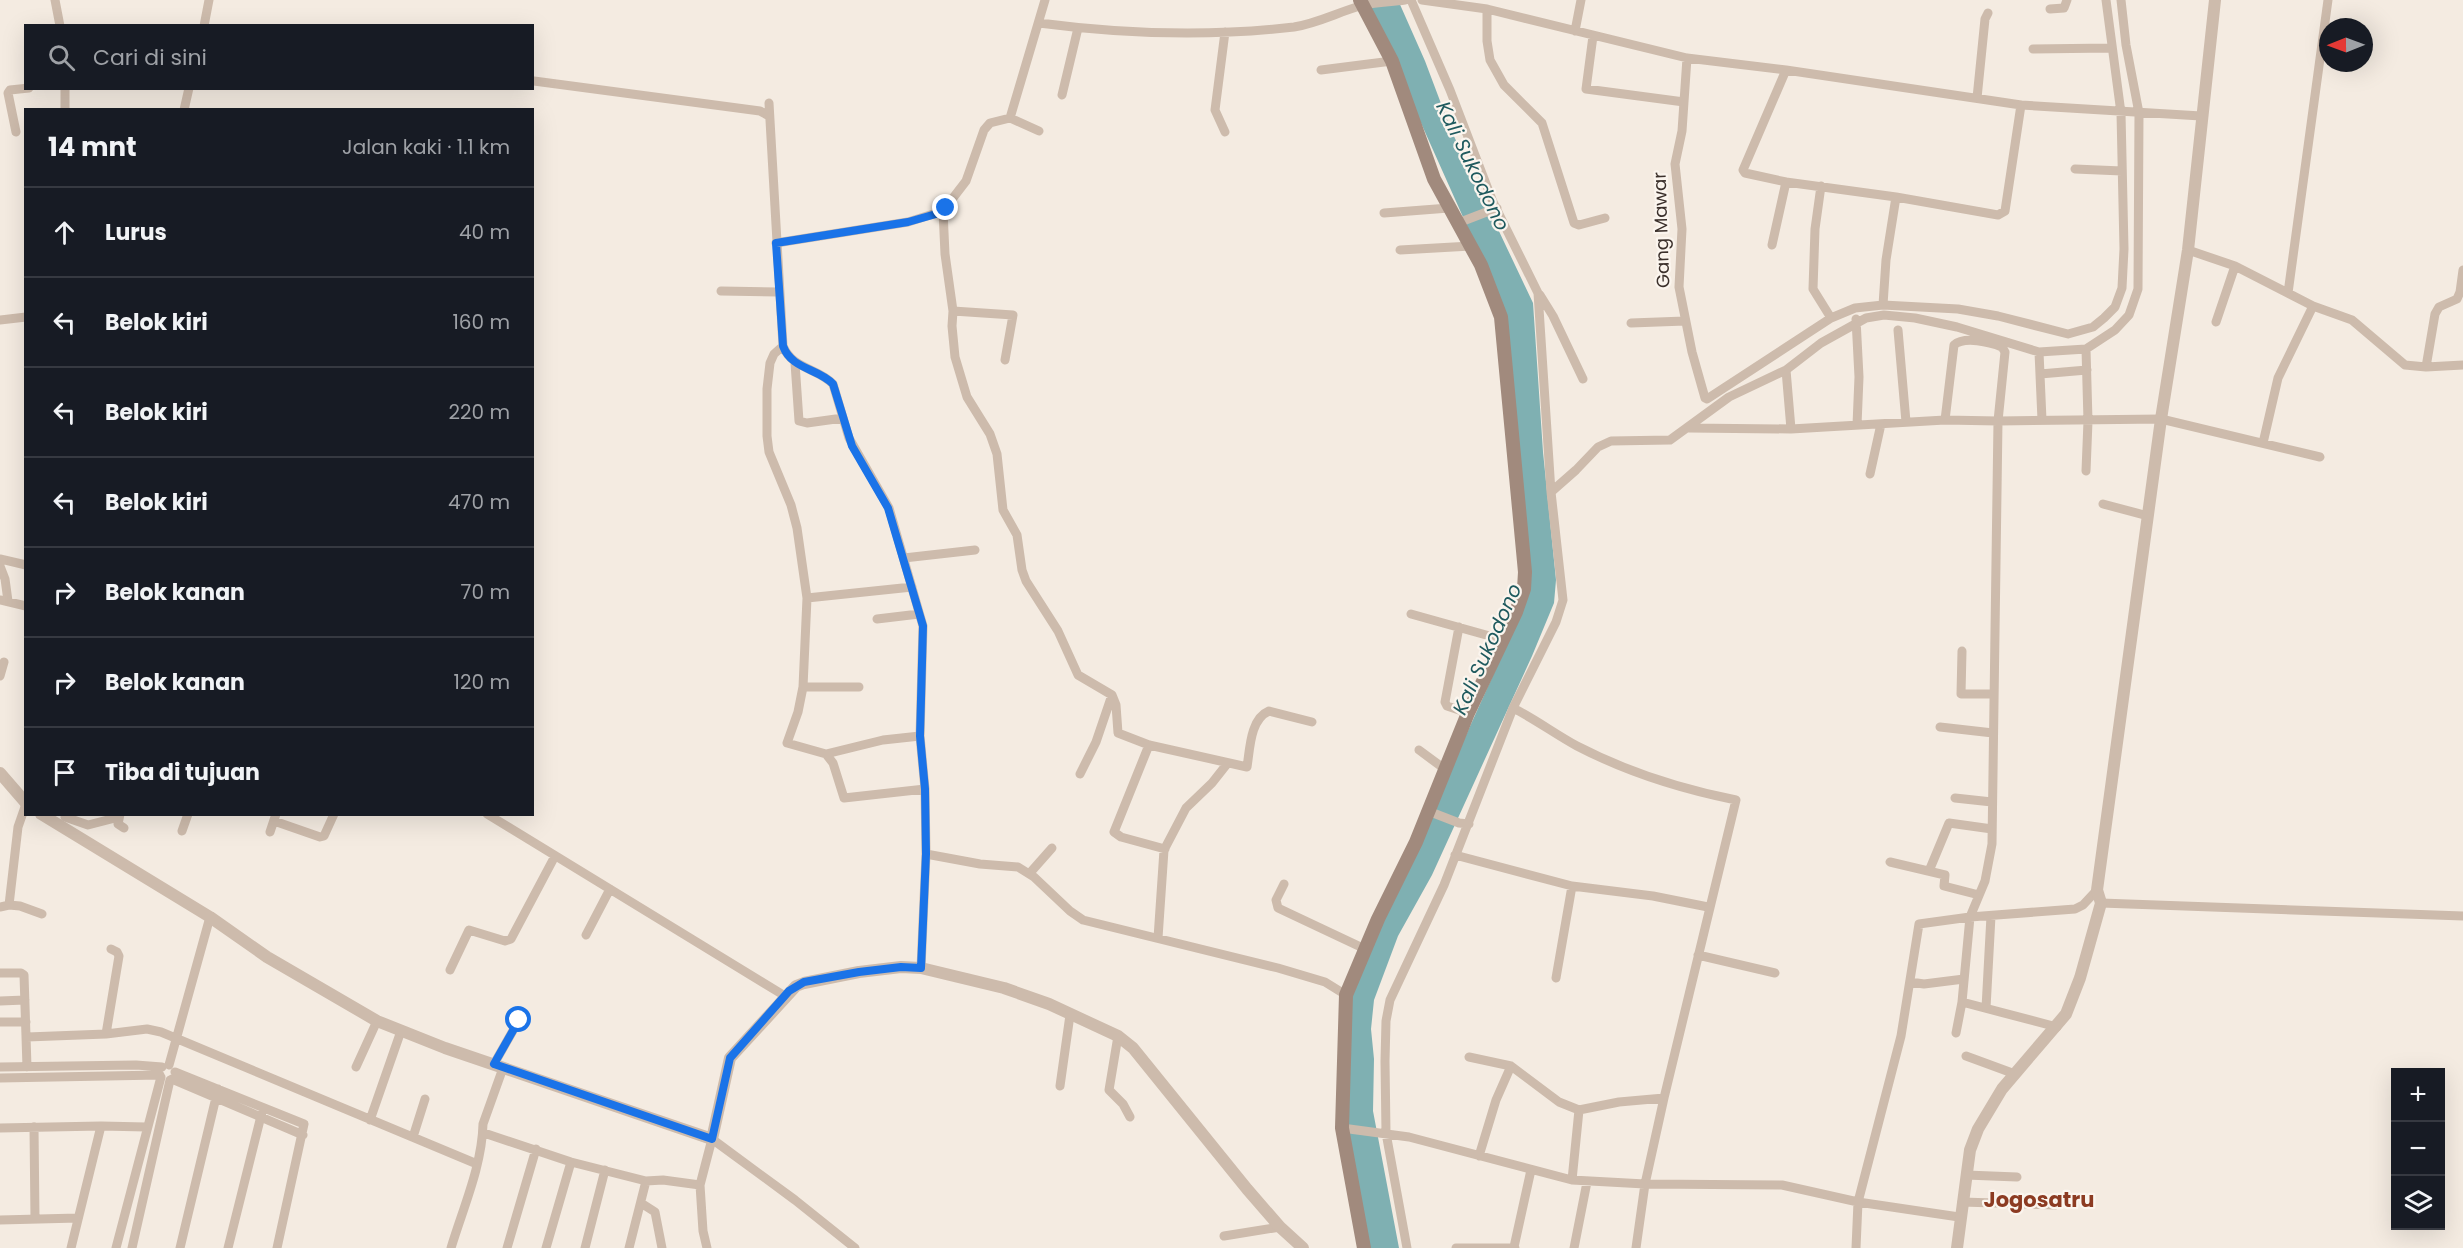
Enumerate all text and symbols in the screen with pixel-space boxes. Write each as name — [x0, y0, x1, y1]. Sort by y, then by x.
north arrow — [2319, 18, 2373, 72]
search box — [24, 24, 534, 90]
icon: search — [45, 41, 78, 74]
text: Cari di sini — [93, 42, 207, 73]
water label: Kali Sukodono — [1430, 97, 1516, 235]
text: 14 mnt — [48, 129, 137, 165]
text: Jalan kaki · 1.1 km — [342, 133, 510, 161]
street label: Gang Mawar — [1646, 171, 1676, 288]
route end — [932, 194, 958, 220]
icon: ahead — [48, 216, 81, 249]
text: Lurus — [105, 217, 167, 248]
text: 40 m — [459, 218, 510, 246]
icon: left — [48, 306, 81, 339]
text: Belok kiri — [105, 307, 208, 338]
text: 160 m — [452, 308, 510, 336]
icon: left — [48, 396, 81, 429]
text: Belok kiri — [105, 397, 208, 428]
text: 220 m — [449, 398, 510, 426]
icon: left — [48, 486, 81, 519]
text: Belok kiri — [105, 487, 208, 518]
text: 470 m — [448, 488, 510, 516]
icon: right — [48, 576, 81, 609]
text: Belok kanan — [105, 577, 245, 608]
text: 70 m — [461, 578, 510, 606]
water label: Kali Sukodono — [1446, 579, 1528, 719]
icon: right — [48, 666, 81, 699]
text: Belok kanan — [105, 667, 245, 698]
text: 120 m — [454, 668, 510, 696]
icon: arrive — [48, 756, 81, 789]
text: Tiba di tujuan — [105, 757, 260, 788]
route start — [505, 1006, 531, 1032]
map controls — [2391, 1068, 2445, 1230]
button: + — [2391, 1068, 2445, 1122]
button: − — [2391, 1122, 2445, 1176]
button: layers — [2391, 1176, 2445, 1230]
district label: Jogosatru — [1984, 1185, 2094, 1214]

